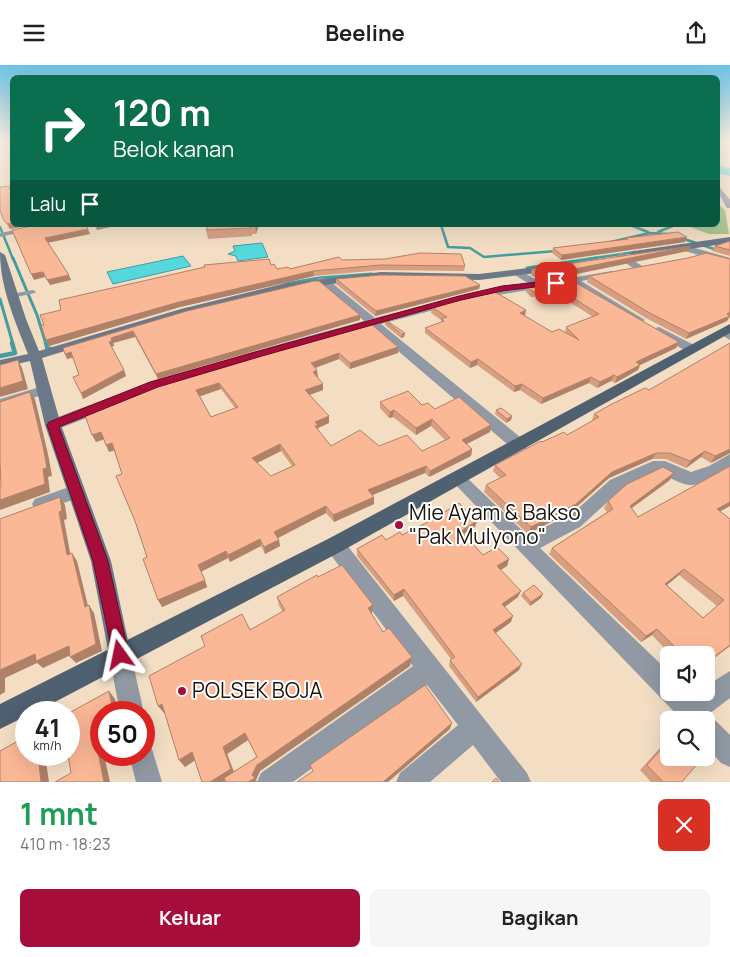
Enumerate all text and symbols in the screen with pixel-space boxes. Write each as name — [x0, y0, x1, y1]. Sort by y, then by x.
text: Beeline — [325, 18, 405, 48]
icon: menu — [20, 19, 48, 47]
icon: share — [682, 19, 710, 47]
text: 120 m — [113, 89, 211, 137]
icon: right — [30, 95, 95, 160]
text: Belok kanan — [113, 134, 234, 164]
icon: arrive — [76, 190, 104, 218]
text: Lalu — [30, 191, 66, 217]
pin — [535, 262, 577, 304]
icon: arrive — [542, 269, 570, 297]
place label: Mie Ayam & Bakso "Pak Mulyono" — [409, 498, 581, 550]
marker: Mie Ayam & Bakso "Pak Mulyono" — [393, 519, 405, 531]
position arrow — [93, 628, 145, 680]
map controls — [660, 646, 715, 766]
button: sound — [660, 646, 715, 701]
place label: POLSEK BOJA — [192, 676, 322, 704]
marker: POLSEK BOJA — [176, 685, 188, 697]
speed limit sign: 50 — [90, 701, 155, 766]
text: 41 — [34, 710, 61, 745]
button: search — [660, 711, 715, 766]
text: km/h — [34, 737, 61, 754]
text: 1 mnt — [20, 793, 98, 834]
button: close — [658, 799, 710, 851]
text: 410 m · 18:23 — [20, 833, 111, 855]
button: Keluar — [20, 889, 360, 947]
button: Bagikan — [370, 889, 710, 947]

